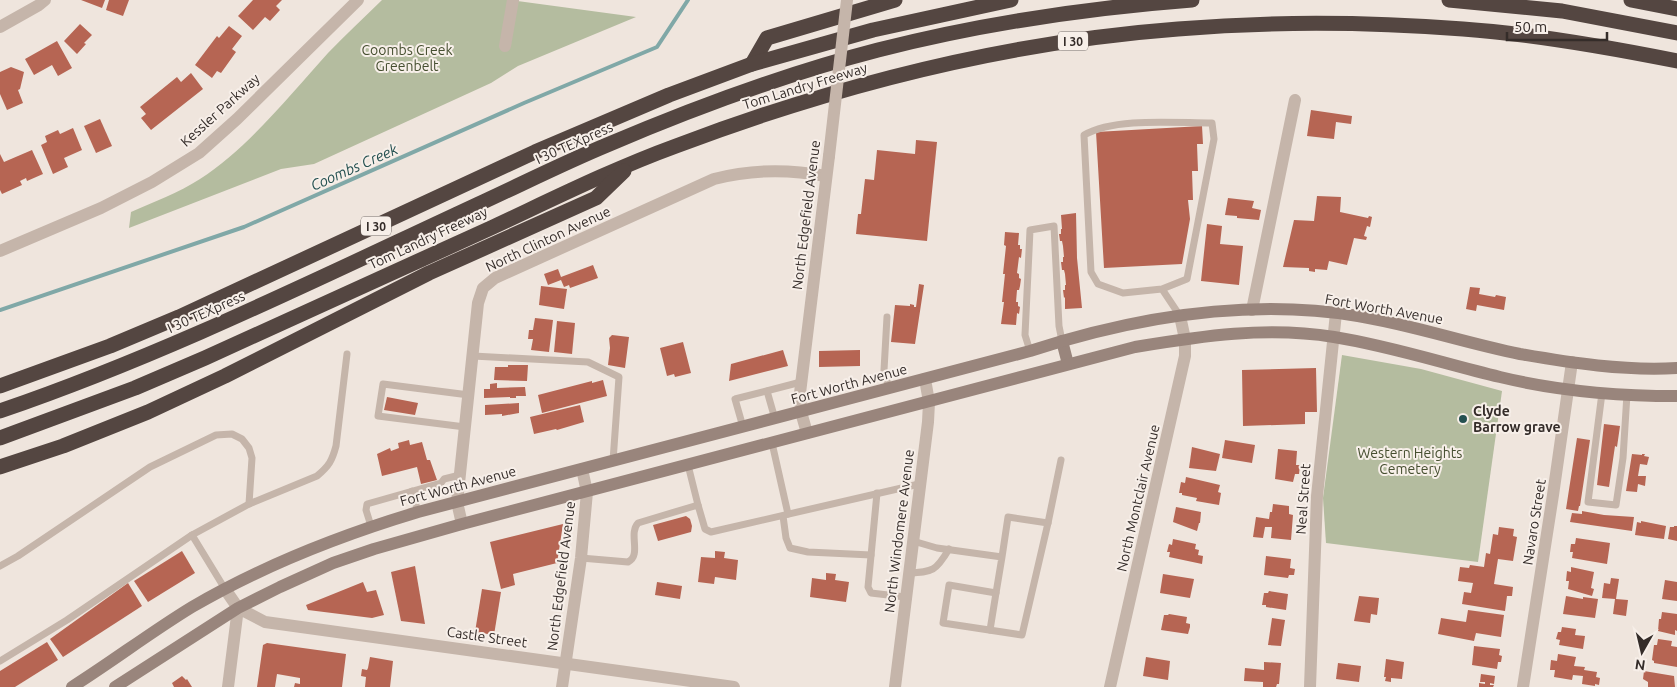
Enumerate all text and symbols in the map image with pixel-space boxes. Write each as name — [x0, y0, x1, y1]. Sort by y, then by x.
scale bar — [1507, 10, 1607, 42]
text: 50 m — [1514, 18, 1547, 35]
road number: I 30 — [1058, 31, 1088, 50]
park label: Coombs Creek Greenbelt — [362, 42, 452, 74]
street label: Tom Landry Freeway — [741, 59, 869, 113]
street label: Kessler Parkway — [177, 70, 263, 150]
street label: I 30 TEXpress — [533, 119, 615, 167]
street label: North Edgefield Avenue — [789, 139, 823, 291]
water label: Coombs Creek — [308, 140, 400, 194]
street label: Tom Landry Freeway — [366, 203, 490, 273]
street label: North Clinton Avenue — [483, 203, 613, 275]
road number: I 30 — [361, 217, 391, 236]
street label: I 30 TEXpress — [165, 288, 247, 336]
street label: Fort Worth Avenue — [1324, 291, 1444, 327]
street label: Fort Worth Avenue — [789, 361, 909, 407]
place label: Clyde Barrow grave — [1473, 403, 1561, 435]
marker: Clyde Barrow grave — [1457, 413, 1469, 425]
street label: North Montclair Avenue — [1113, 423, 1163, 573]
park label: Western Heights Cemetery — [1358, 445, 1462, 477]
street label: North Windomere Avenue — [881, 448, 917, 614]
street label: Fort Worth Avenue — [398, 463, 518, 509]
street label: Neal Street — [1293, 463, 1313, 535]
street label: Navaro Street — [1519, 477, 1549, 566]
street label: North Edgefield Avenue — [544, 500, 578, 652]
street label: Castle Street — [446, 623, 529, 651]
north arrow — [1617, 627, 1667, 677]
text: N — [1634, 656, 1646, 674]

